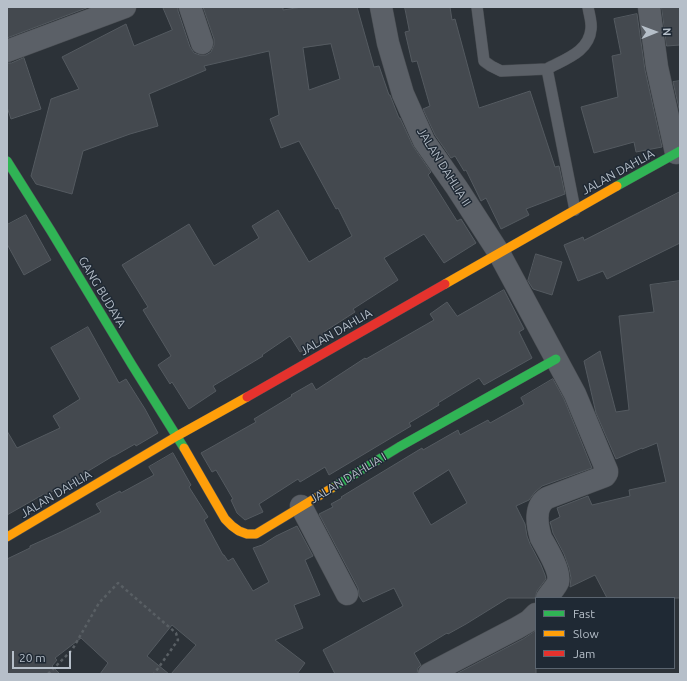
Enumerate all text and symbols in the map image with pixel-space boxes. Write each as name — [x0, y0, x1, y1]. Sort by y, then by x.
north arrow — [635, 12, 675, 52]
text: N — [661, 28, 673, 36]
street label: JALAN DAHLIA II — [414, 125, 474, 209]
street label: JALAN DAHLIA — [579, 146, 657, 198]
street label: GANG BUDAYA — [75, 254, 129, 330]
street label: JALAN DAHLIA — [297, 306, 375, 358]
street label: JALAN DAHLIA I — [307, 450, 389, 506]
street label: JALAN DAHLIA — [18, 467, 94, 521]
legend — [535, 597, 675, 669]
text: Fast — [573, 607, 595, 620]
text: Slow — [573, 627, 599, 640]
scale bar — [14, 643, 73, 669]
text: Jam — [573, 647, 595, 660]
text: 20 m — [19, 651, 46, 664]

